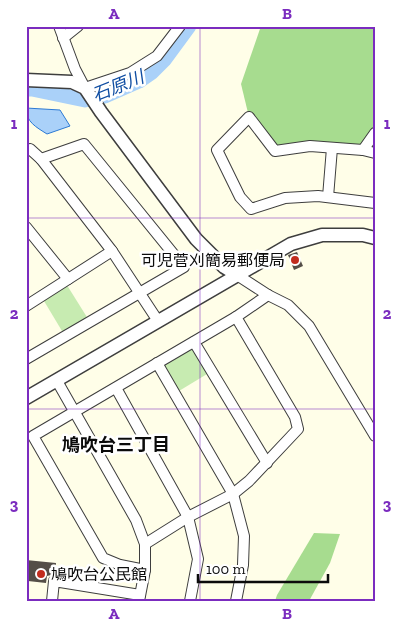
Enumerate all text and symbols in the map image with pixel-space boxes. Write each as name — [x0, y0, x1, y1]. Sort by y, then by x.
text: A — [109, 4, 120, 23]
text: B — [282, 4, 292, 23]
water label: 石原川 — [89, 65, 149, 106]
text: 1 — [11, 114, 18, 133]
text: 1 — [384, 114, 391, 133]
place label: 可児菅刈簡易郵便局 — [141, 251, 285, 270]
marker: 可児菅刈簡易郵便局 — [289, 254, 301, 266]
text: 2 — [10, 304, 19, 323]
text: 2 — [383, 304, 392, 323]
district label: 鳩吹台三丁目 — [62, 434, 170, 456]
text: 3 — [10, 495, 19, 514]
text: 3 — [383, 495, 392, 514]
scale bar — [198, 552, 328, 584]
text: 100 m — [206, 560, 245, 578]
place label: 鳩吹台公民館 — [51, 565, 147, 584]
marker: 鳩吹台公民館 — [35, 568, 47, 580]
text: A — [109, 604, 120, 623]
text: B — [282, 604, 292, 623]

